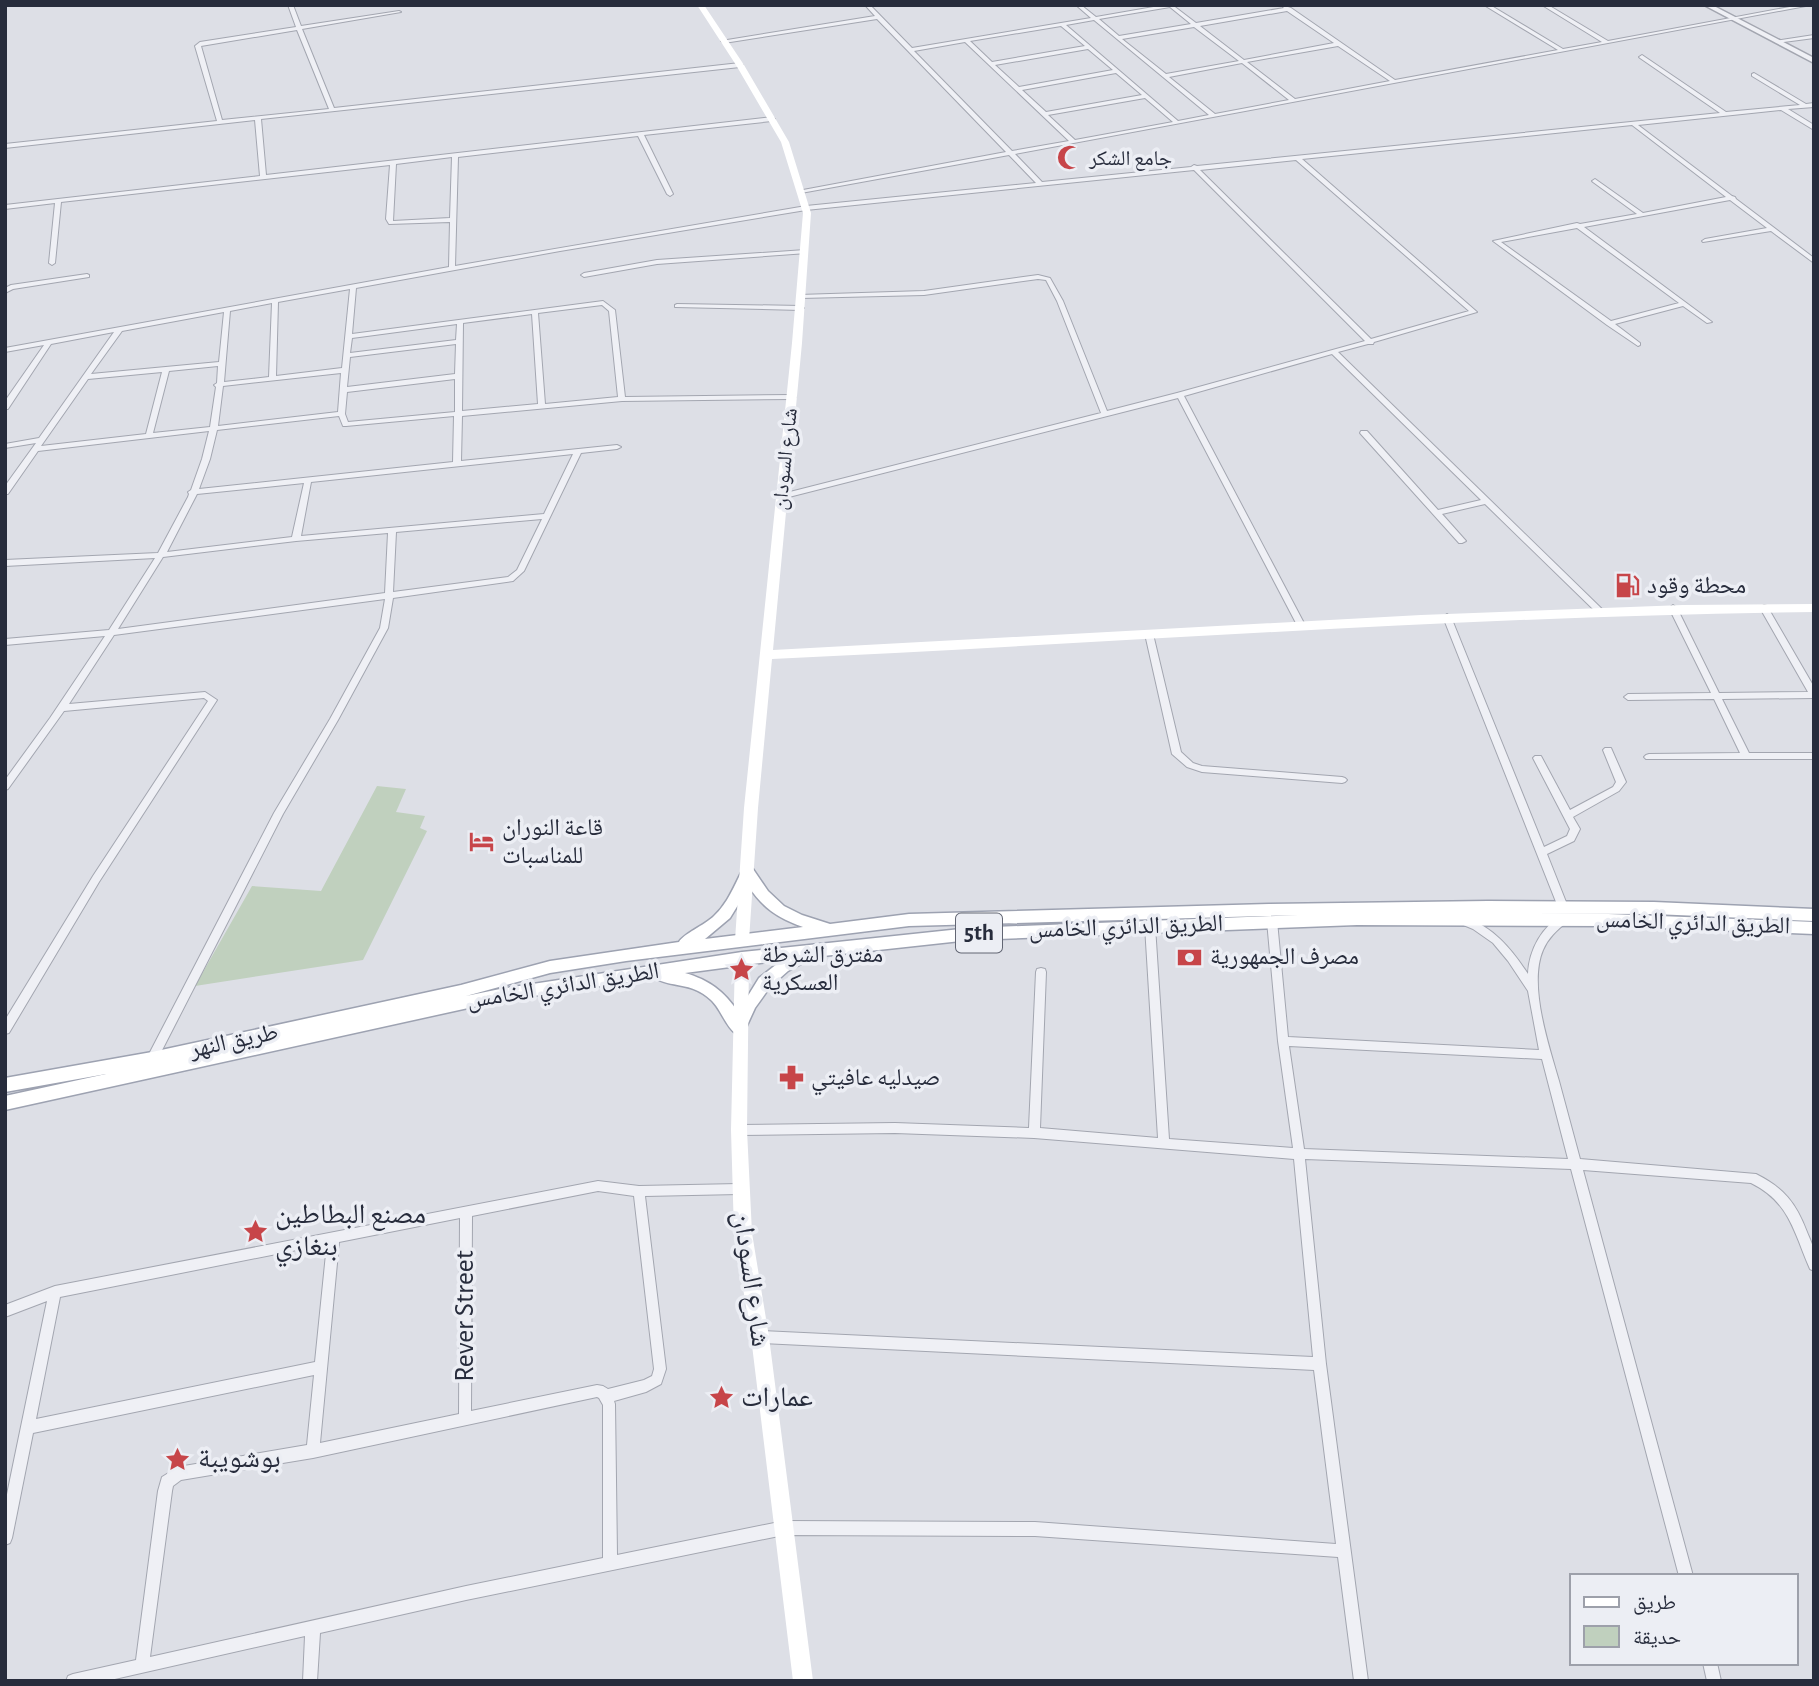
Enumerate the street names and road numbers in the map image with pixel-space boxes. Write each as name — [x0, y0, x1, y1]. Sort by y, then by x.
street label: شارع السودان — [769, 407, 803, 511]
street label: الطريق الدائري الخامس — [1595, 908, 1791, 944]
street label: الطريق الدائري الخامس — [1028, 912, 1224, 948]
road number: 5th — [956, 914, 1002, 952]
street label: الطريق الدائري الخامس — [465, 959, 662, 1019]
street label: طريق النهر — [187, 1020, 281, 1063]
street label: شارع السودان — [726, 1209, 774, 1349]
street label: Rever Street — [451, 1250, 479, 1382]

